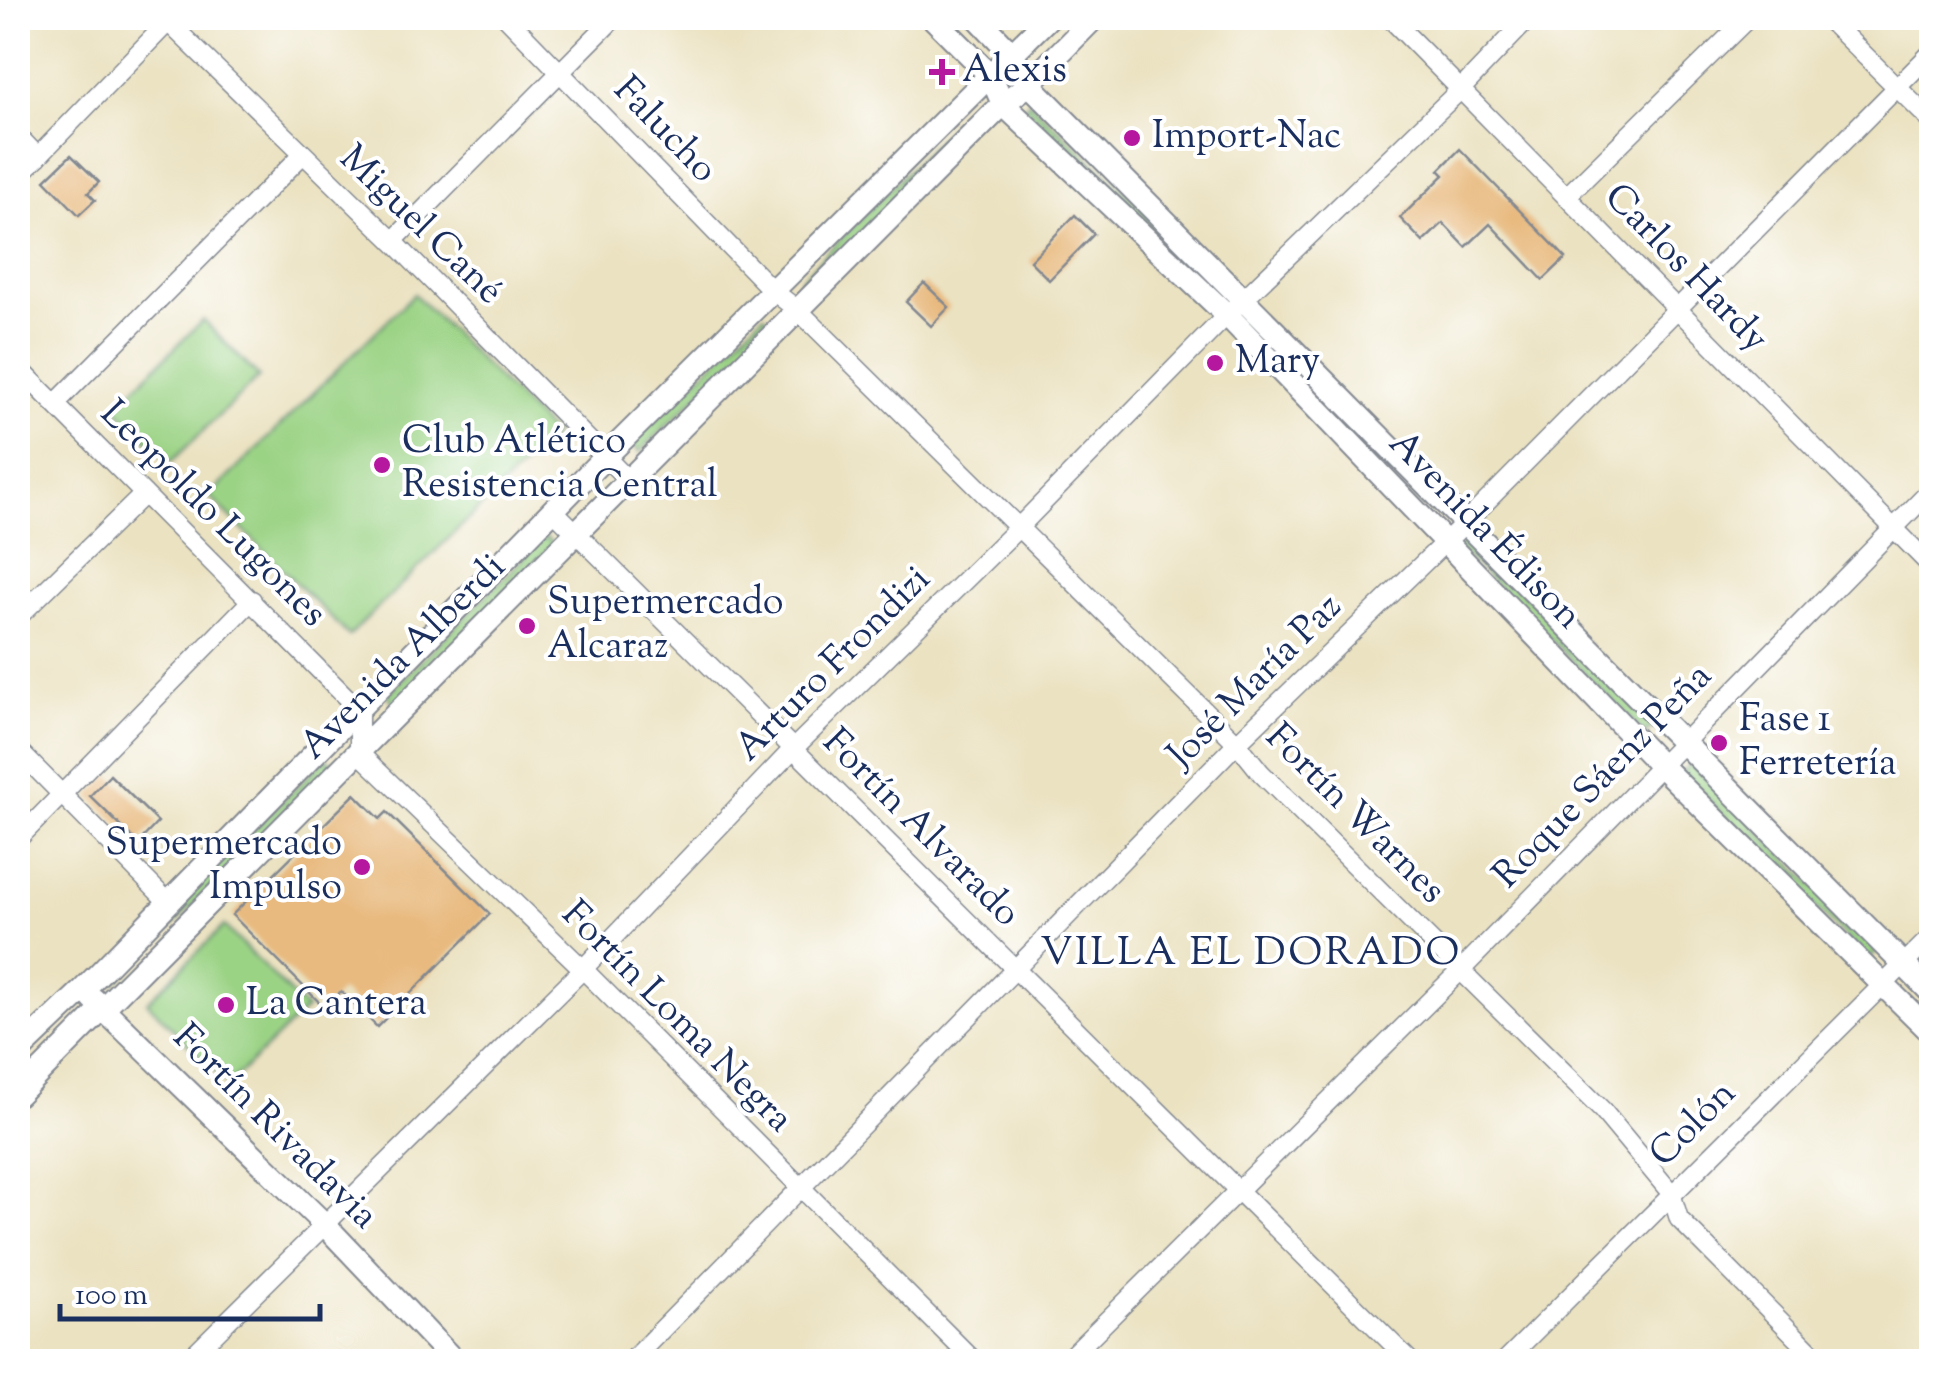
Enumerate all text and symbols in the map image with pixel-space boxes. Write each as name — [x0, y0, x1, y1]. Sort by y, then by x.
place label: Alexis — [962, 45, 1067, 99]
marker: Alexis — [931, 61, 953, 83]
street label: Falucho — [599, 66, 729, 196]
place label: Import-Nac — [1152, 111, 1341, 165]
marker: Import-Nac — [1121, 127, 1143, 149]
street label: Miguel Cané — [326, 134, 514, 318]
street label: Carlos Hardy — [1590, 172, 1780, 366]
place label: Mary — [1235, 336, 1320, 390]
marker: Mary — [1204, 352, 1226, 374]
street label: Leopoldo Lugones — [86, 389, 338, 641]
place label: Club Atlético Resistencia Central — [402, 416, 718, 514]
street label: Avenida Édison — [1375, 418, 1594, 643]
marker: Club Atlético Resistencia Central — [371, 454, 393, 476]
street label: Avenida Alberdi — [289, 543, 519, 773]
street label: Arturo Frondizi — [724, 555, 944, 775]
place label: Supermercado Alcaraz — [547, 577, 784, 675]
street label: José María Paz — [1155, 582, 1356, 783]
marker: Supermercado Alcaraz — [516, 615, 538, 637]
street label: Roque Sáenz Peña — [1482, 652, 1726, 902]
place label: Fase 1 Ferretería — [1739, 694, 1896, 792]
street label: Fortín Warnes — [1252, 713, 1456, 917]
street label: Fortín Alvarado — [809, 718, 1031, 940]
marker: Fase 1 Ferretería — [1708, 732, 1730, 754]
place label: Supermercado Impulso — [105, 818, 342, 916]
marker: Supermercado Impulso — [351, 856, 373, 878]
street label: Fortín Loma Negra — [548, 890, 804, 1146]
district label: VILLA EL DORADO — [1040, 926, 1462, 983]
place label: La Cantera — [246, 978, 427, 1032]
marker: La Cantera — [215, 994, 237, 1016]
street label: Fortín Rivadavia — [159, 1013, 389, 1243]
street label: Colón — [1638, 1069, 1750, 1181]
scale bar — [60, 1259, 320, 1321]
text: 100 m — [75, 1275, 148, 1318]

